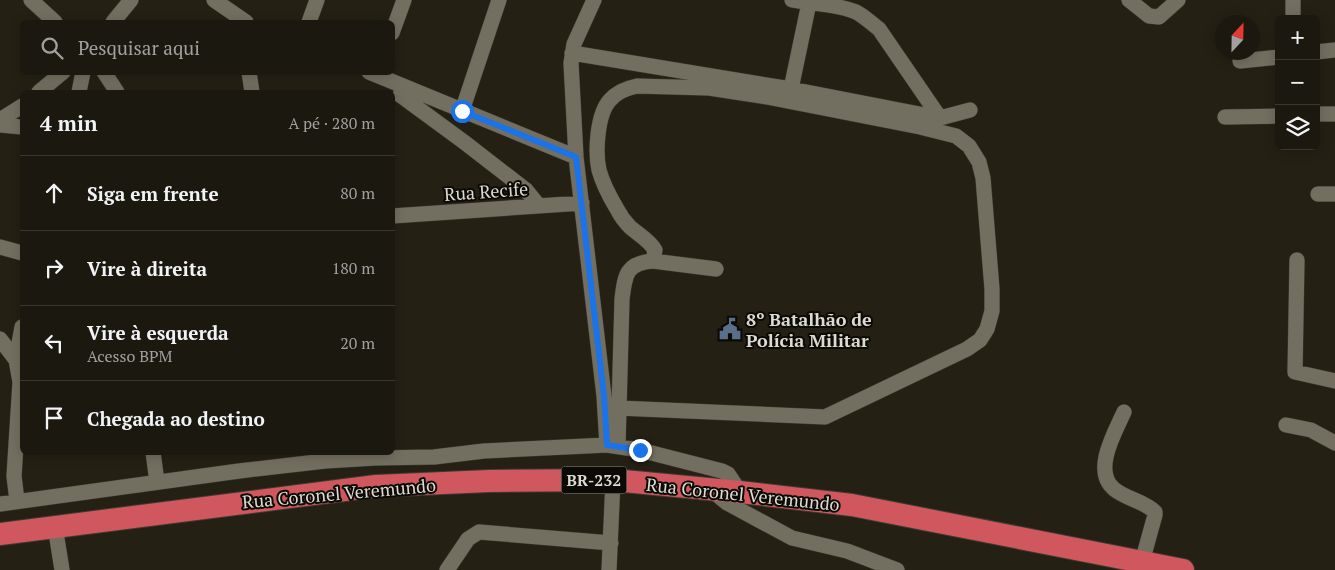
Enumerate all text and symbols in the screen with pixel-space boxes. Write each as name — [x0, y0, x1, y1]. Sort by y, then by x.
north arrow — [1215, 15, 1260, 60]
map controls — [1275, 15, 1320, 150]
button: + — [1275, 15, 1320, 60]
search box — [20, 20, 395, 75]
icon: search — [38, 34, 66, 62]
text: Pesquisar aqui — [78, 35, 200, 60]
button: − — [1275, 60, 1320, 105]
route start — [451, 100, 474, 123]
button: layers — [1275, 105, 1320, 150]
text: 4 min — [40, 109, 97, 137]
text: A pé · 280 m — [288, 112, 375, 134]
street label: Rua Recife — [443, 176, 529, 206]
icon: ahead — [40, 179, 68, 207]
text: Siga em frente — [87, 181, 219, 206]
text: 80 m — [340, 182, 375, 204]
icon: right — [40, 254, 68, 282]
text: Vire à direita — [87, 256, 207, 281]
text: 180 m — [332, 257, 375, 279]
place label: 8º Batalhão de Polícia Militar — [746, 307, 872, 352]
public building icon: 8º Batalhão de Polícia Militar — [717, 316, 743, 342]
text: Vire à esquerda — [87, 320, 229, 345]
icon: left — [40, 329, 68, 357]
text: 20 m — [340, 332, 375, 354]
text: Acesso BPM — [87, 345, 172, 367]
icon: arrive — [40, 404, 68, 432]
text: Chegada ao destino — [87, 406, 265, 431]
route end — [629, 439, 652, 462]
road number: BR-232 — [562, 466, 626, 494]
street label: Rua Coronel Veremundo — [645, 472, 841, 516]
street label: Rua Coronel Veremundo — [241, 473, 437, 513]

